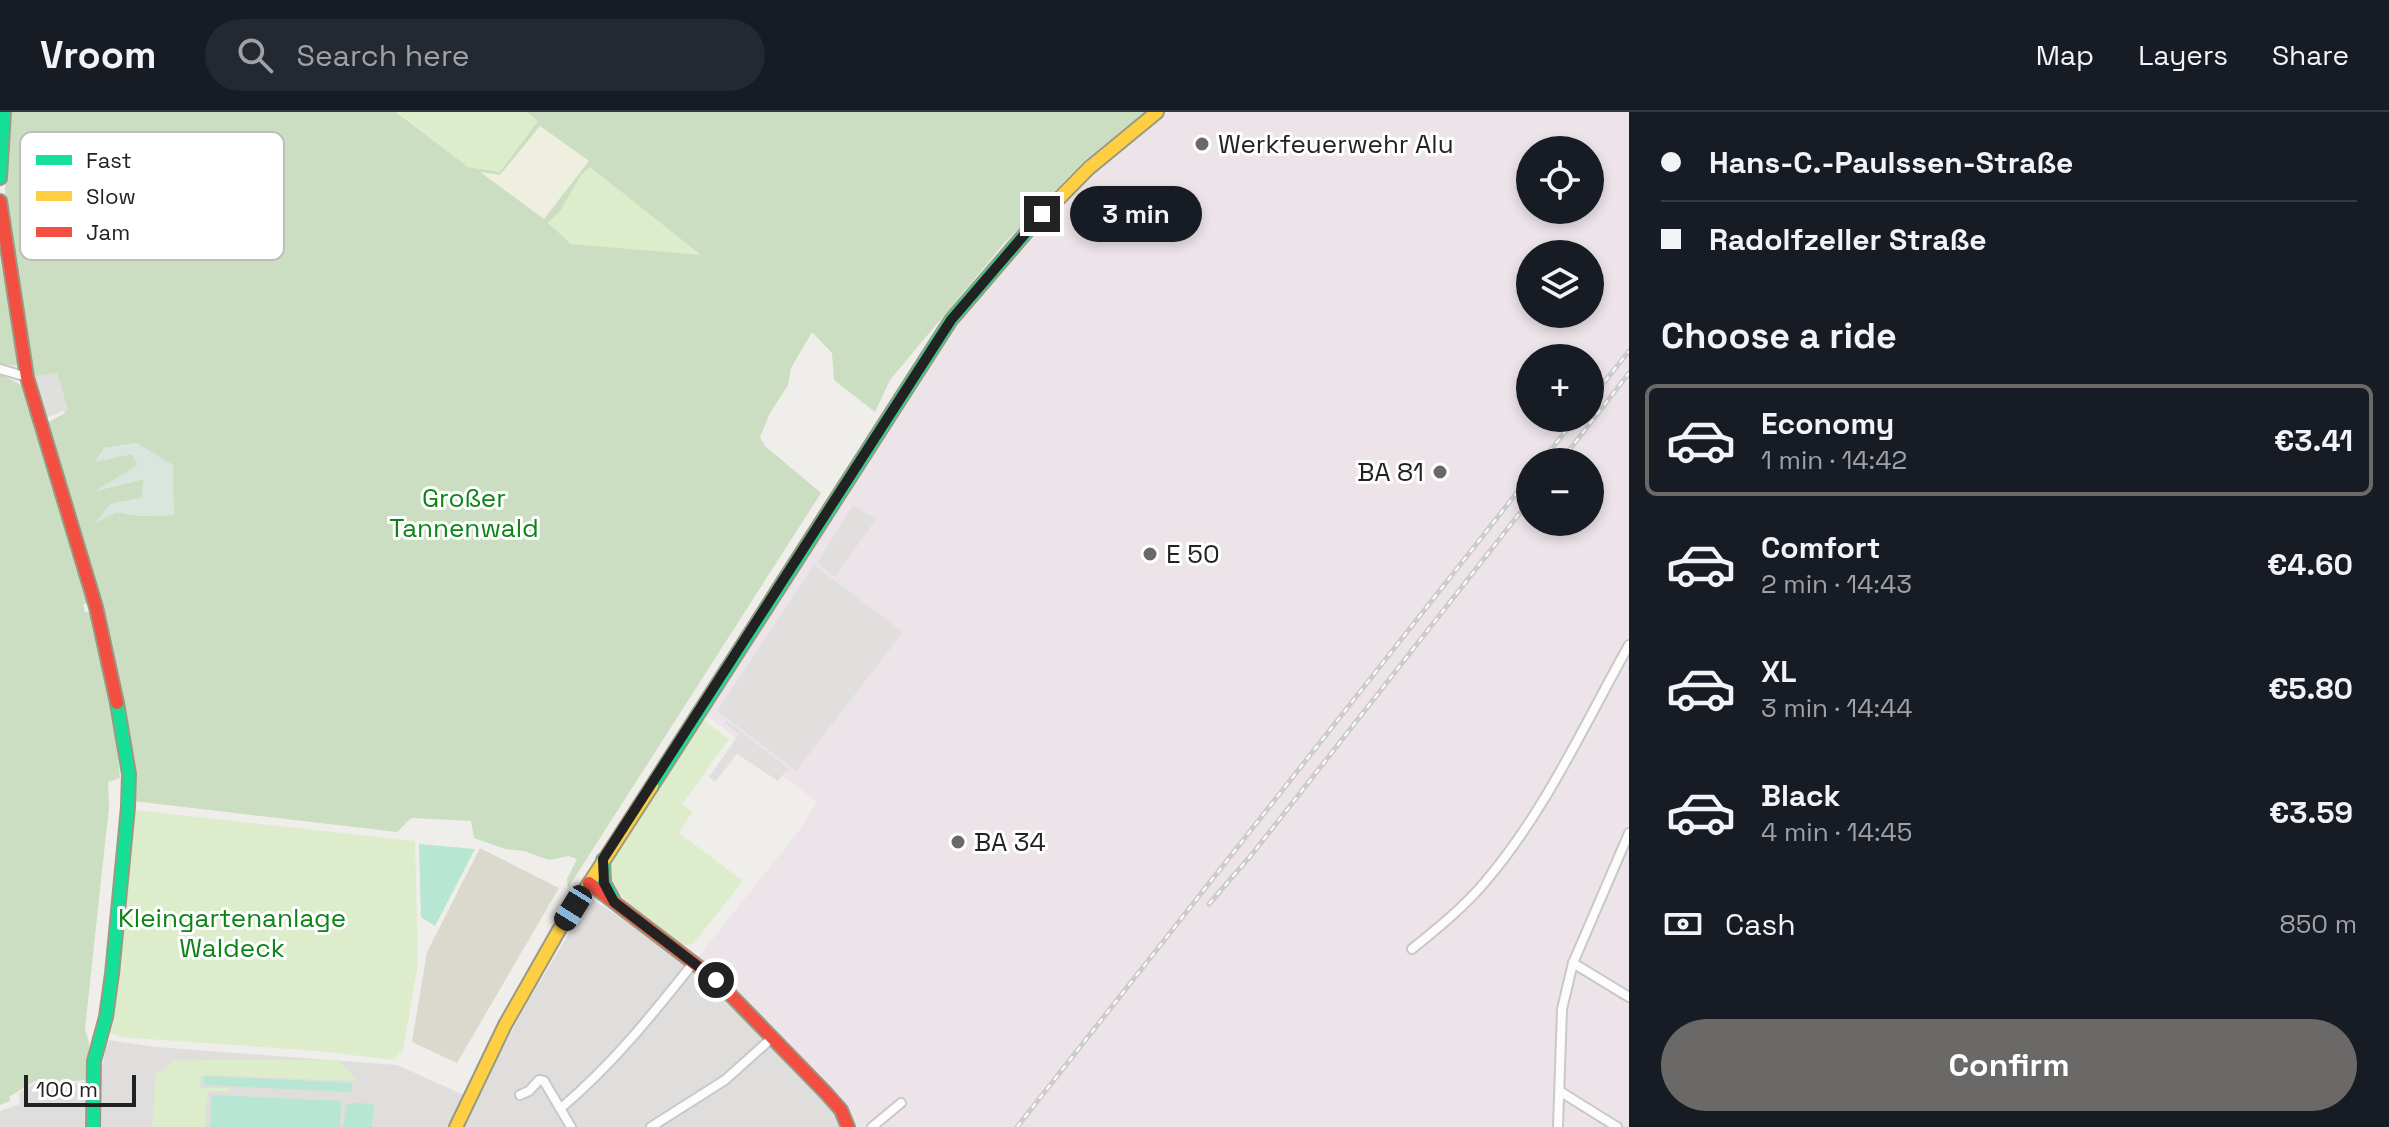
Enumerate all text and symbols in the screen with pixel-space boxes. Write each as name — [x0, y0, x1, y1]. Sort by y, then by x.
search box — [205, 19, 765, 91]
text: Vroom — [40, 31, 157, 79]
icon: search — [233, 33, 277, 77]
text: Search here — [297, 36, 469, 75]
text: Map — [2036, 37, 2094, 73]
text: Layers — [2138, 37, 2228, 73]
text: Share — [2272, 37, 2349, 73]
place label: Werkfeuerwehr Alu — [1218, 127, 1454, 161]
legend — [20, 132, 284, 260]
marker: Werkfeuerwehr Alu — [1193, 135, 1211, 153]
map controls — [1516, 136, 1604, 536]
button: locate — [1516, 136, 1604, 224]
text: Hans-C.-Paulssen-Straße — [1709, 143, 2073, 182]
text: Fast — [86, 146, 132, 174]
text: Slow — [86, 182, 136, 210]
callout: 3 min — [1070, 186, 1202, 242]
route end — [1024, 196, 1060, 232]
text: 3 min — [1102, 197, 1170, 231]
text: Jam — [86, 218, 130, 246]
text: Radolfzeller Straße — [1709, 220, 1987, 259]
button: layers — [1516, 240, 1604, 328]
text: Choose a ride — [1661, 313, 1897, 359]
button: + — [1516, 344, 1604, 432]
icon: car — [1665, 404, 1737, 476]
text: Economy — [1761, 404, 1894, 443]
text: €3.41 — [2274, 421, 2353, 460]
text: 1 min · 14:42 — [1761, 443, 1907, 477]
button: − — [1516, 448, 1604, 536]
place label: BA 81 — [1357, 455, 1424, 489]
marker: BA 81 — [1431, 463, 1449, 481]
park label: Großer Tannenwald — [389, 481, 539, 545]
icon: car — [1665, 528, 1737, 600]
text: Comfort — [1761, 528, 1880, 567]
place label: E 50 — [1166, 537, 1220, 571]
marker: E 50 — [1141, 545, 1159, 563]
text: €4.60 — [2267, 545, 2353, 584]
text: 2 min · 14:43 — [1761, 567, 1912, 601]
icon: car — [1665, 652, 1737, 724]
text: XL — [1761, 652, 1797, 691]
text: €5.80 — [2268, 669, 2353, 708]
text: 3 min · 14:44 — [1761, 691, 1912, 725]
icon: car — [1665, 776, 1737, 848]
text: Black — [1761, 776, 1840, 815]
text: €3.59 — [2269, 793, 2353, 832]
text: 4 min · 14:45 — [1761, 815, 1912, 849]
place label: BA 34 — [974, 825, 1046, 859]
marker: BA 34 — [949, 833, 967, 851]
car — [550, 881, 596, 935]
park label: Kleingartenanlage Waldeck — [118, 901, 346, 965]
icon: cash — [1661, 902, 1705, 946]
text: Cash — [1725, 905, 1796, 944]
text: 850 m — [2280, 907, 2357, 941]
route start — [698, 962, 734, 998]
button: Confirm — [1661, 1019, 2357, 1111]
scale bar — [24, 1071, 136, 1107]
text: 100 m — [36, 1075, 98, 1103]

